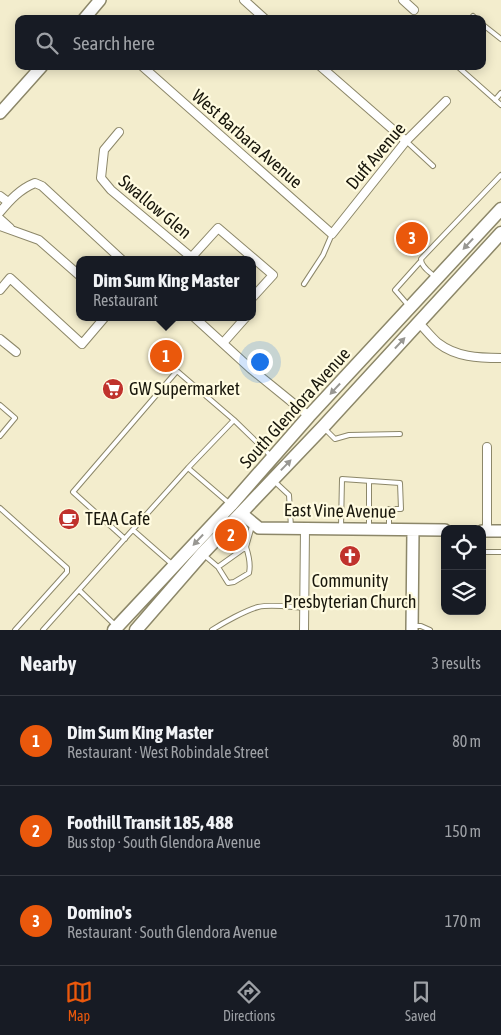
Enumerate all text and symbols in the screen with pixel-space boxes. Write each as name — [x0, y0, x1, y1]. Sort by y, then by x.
search box — [15, 15, 486, 70]
icon: search — [33, 29, 61, 57]
text: Search here — [73, 32, 155, 54]
street label: West Barbara Avenue — [188, 85, 307, 192]
street label: Duff Avenue — [342, 118, 410, 193]
street label: Swallow Glen — [115, 170, 196, 243]
pin: 3 — [396, 219, 428, 257]
one-way arrow — [462, 238, 474, 250]
popup — [76, 256, 256, 321]
text: Dim Sum King Master — [93, 269, 239, 291]
text: Restaurant — [93, 291, 158, 309]
pin: 1 — [150, 337, 182, 375]
one-way arrow — [394, 337, 406, 349]
street label: South Glendora Avenue — [235, 343, 354, 472]
your location — [247, 349, 273, 375]
supermarket icon: GW Supermarket — [101, 377, 125, 401]
place label: GW Supermarket — [129, 378, 240, 399]
one-way arrow — [329, 382, 341, 394]
one-way arrow — [280, 459, 292, 471]
street label: East Vine Avenue — [284, 499, 396, 522]
cafe icon: TEAA Cafe — [57, 507, 81, 531]
place label: TEAA Cafe — [85, 508, 150, 529]
pin: 2 — [215, 516, 247, 554]
map controls — [441, 525, 486, 615]
button: locate — [441, 525, 486, 570]
one-way arrow — [192, 534, 204, 546]
church icon: Community Presbyterian Church — [338, 544, 362, 568]
place label: Community Presbyterian Church — [284, 570, 416, 612]
button: layers — [441, 570, 486, 615]
text: Nearby — [20, 651, 76, 675]
text: 3 results — [431, 654, 481, 672]
text: Dim Sum King Master — [67, 721, 213, 743]
text: 1 — [32, 732, 40, 750]
text: 80 m — [452, 732, 481, 750]
text: Restaurant · West Robindale Street — [67, 743, 269, 761]
text: Foothill Transit 185, 488 — [67, 811, 233, 833]
text: 2 — [32, 822, 40, 840]
text: 150 m — [445, 822, 481, 840]
text: Bus stop · South Glendora Avenue — [67, 833, 261, 851]
text: Domino's — [67, 901, 132, 923]
text: 3 — [32, 912, 40, 930]
text: 170 m — [445, 912, 481, 930]
text: Restaurant · South Glendora Avenue — [67, 923, 277, 941]
tab: Map — [65, 978, 93, 1024]
tab: Directions — [223, 978, 275, 1024]
tab: Saved — [405, 978, 436, 1024]

